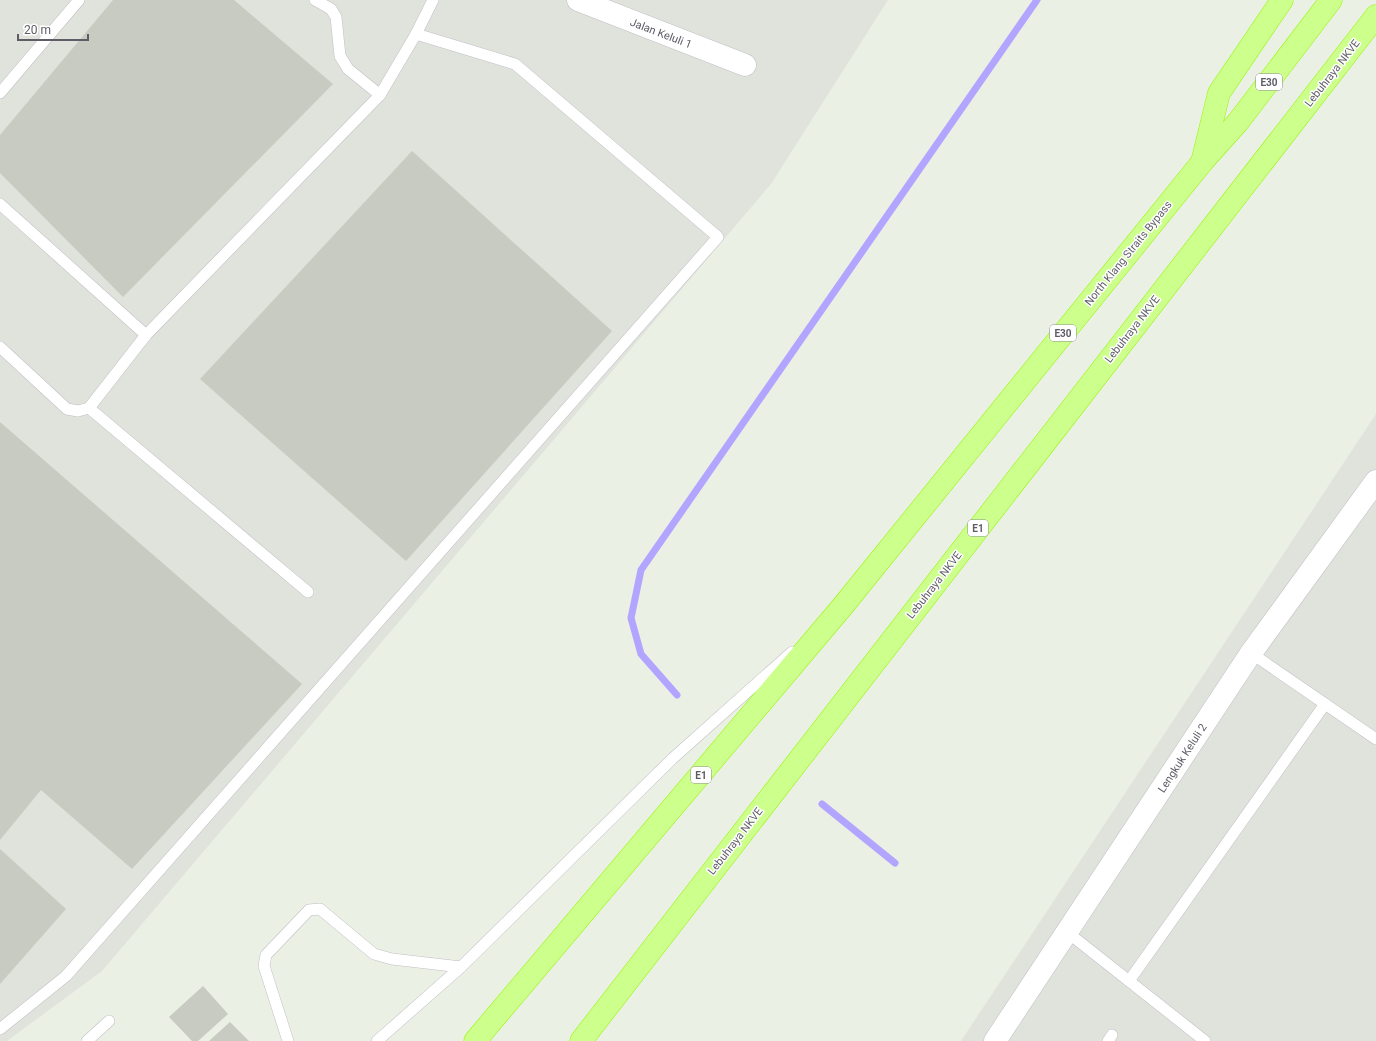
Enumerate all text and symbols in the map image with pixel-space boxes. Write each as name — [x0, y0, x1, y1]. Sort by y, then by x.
scale bar — [18, 16, 88, 42]
street label: Jalan Keluli 1 — [628, 16, 694, 51]
text: 20 m — [24, 23, 51, 37]
street label: Lebuhraya NKVE — [1302, 37, 1363, 109]
road number: E30 — [1256, 74, 1282, 90]
street label: North Klang Straits Bypass — [1082, 198, 1175, 308]
street label: Lebuhraya NKVE — [1102, 293, 1163, 365]
road number: E30 — [1050, 325, 1076, 341]
road number: E1 — [968, 520, 988, 536]
street label: Lebuhraya NKVE — [904, 549, 965, 621]
street label: Lengkuk Keluli 2 — [1155, 721, 1210, 795]
road number: E1 — [691, 767, 711, 783]
street label: Lebuhraya NKVE — [705, 805, 766, 877]

